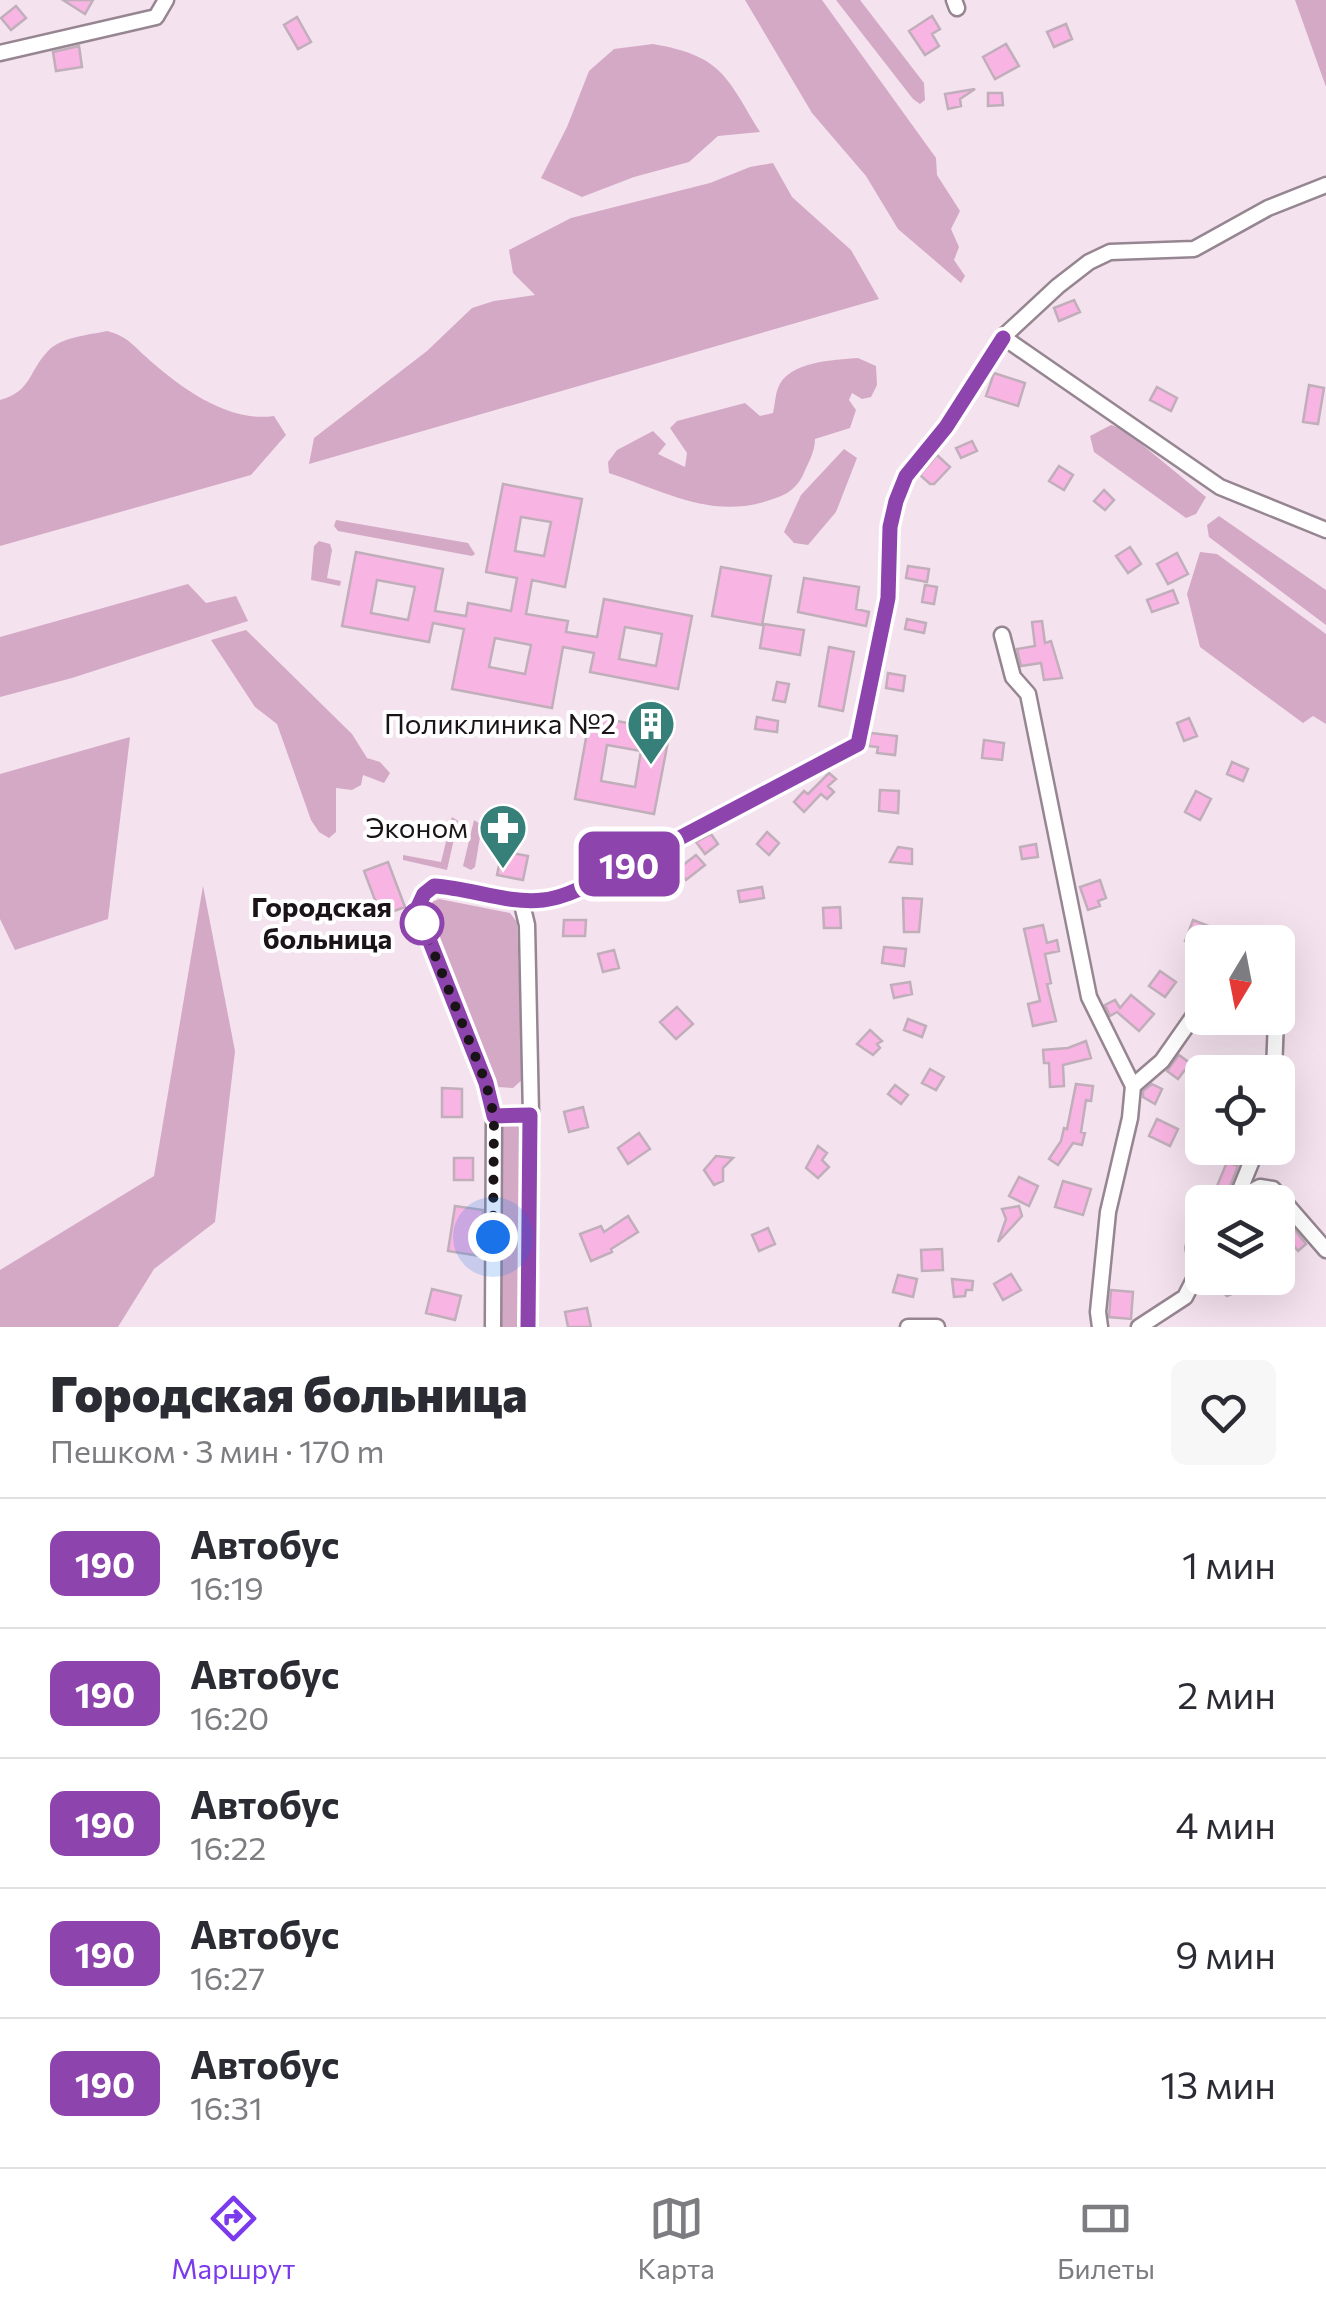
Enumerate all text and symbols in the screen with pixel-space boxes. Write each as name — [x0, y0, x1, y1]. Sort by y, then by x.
building icon: Поликлиника №2 — [625, 698, 677, 766]
place label: Поликлиника №2 — [384, 706, 616, 740]
pharmacy icon: Эконом — [477, 802, 529, 870]
place label: Эконом — [365, 810, 468, 844]
line badge: 190 — [572, 832, 686, 896]
text: 190 — [599, 843, 659, 886]
place label: Городская больница — [251, 889, 392, 955]
marker: Городская больница — [401, 902, 443, 944]
north arrow — [1185, 925, 1295, 1035]
map controls — [1185, 925, 1295, 1295]
button: locate — [1185, 1055, 1295, 1165]
button: layers — [1185, 1185, 1295, 1295]
your location — [468, 1212, 518, 1262]
button: heart — [1171, 1360, 1276, 1465]
text: Городская больница — [50, 1363, 527, 1422]
text: Пешком · 3 мин · 170 m — [50, 1430, 384, 1470]
text: Автобус — [190, 1520, 340, 1567]
text: 1 мин — [1182, 1540, 1276, 1587]
text: 190 — [75, 1542, 135, 1585]
text: 16:19 — [190, 1567, 264, 1607]
text: Автобус — [190, 1650, 340, 1697]
text: 2 мин — [1177, 1670, 1276, 1717]
text: 190 — [75, 1672, 135, 1715]
text: 16:20 — [190, 1697, 269, 1737]
text: Автобус — [190, 1780, 340, 1827]
text: 4 мин — [1175, 1800, 1276, 1847]
text: 190 — [75, 1802, 135, 1845]
text: 16:22 — [190, 1827, 266, 1867]
text: Автобус — [190, 1910, 340, 1957]
text: 9 мин — [1175, 1930, 1276, 1977]
text: 190 — [75, 1932, 135, 1975]
text: 16:27 — [190, 1957, 265, 1997]
text: Автобус — [190, 2040, 340, 2087]
text: 13 мин — [1160, 2060, 1276, 2107]
text: 190 — [75, 2062, 135, 2105]
text: 16:31 — [190, 2087, 263, 2127]
tab: Маршрут — [171, 2191, 295, 2285]
tab: Карта — [638, 2191, 715, 2285]
tab: Билеты — [1057, 2191, 1155, 2285]

